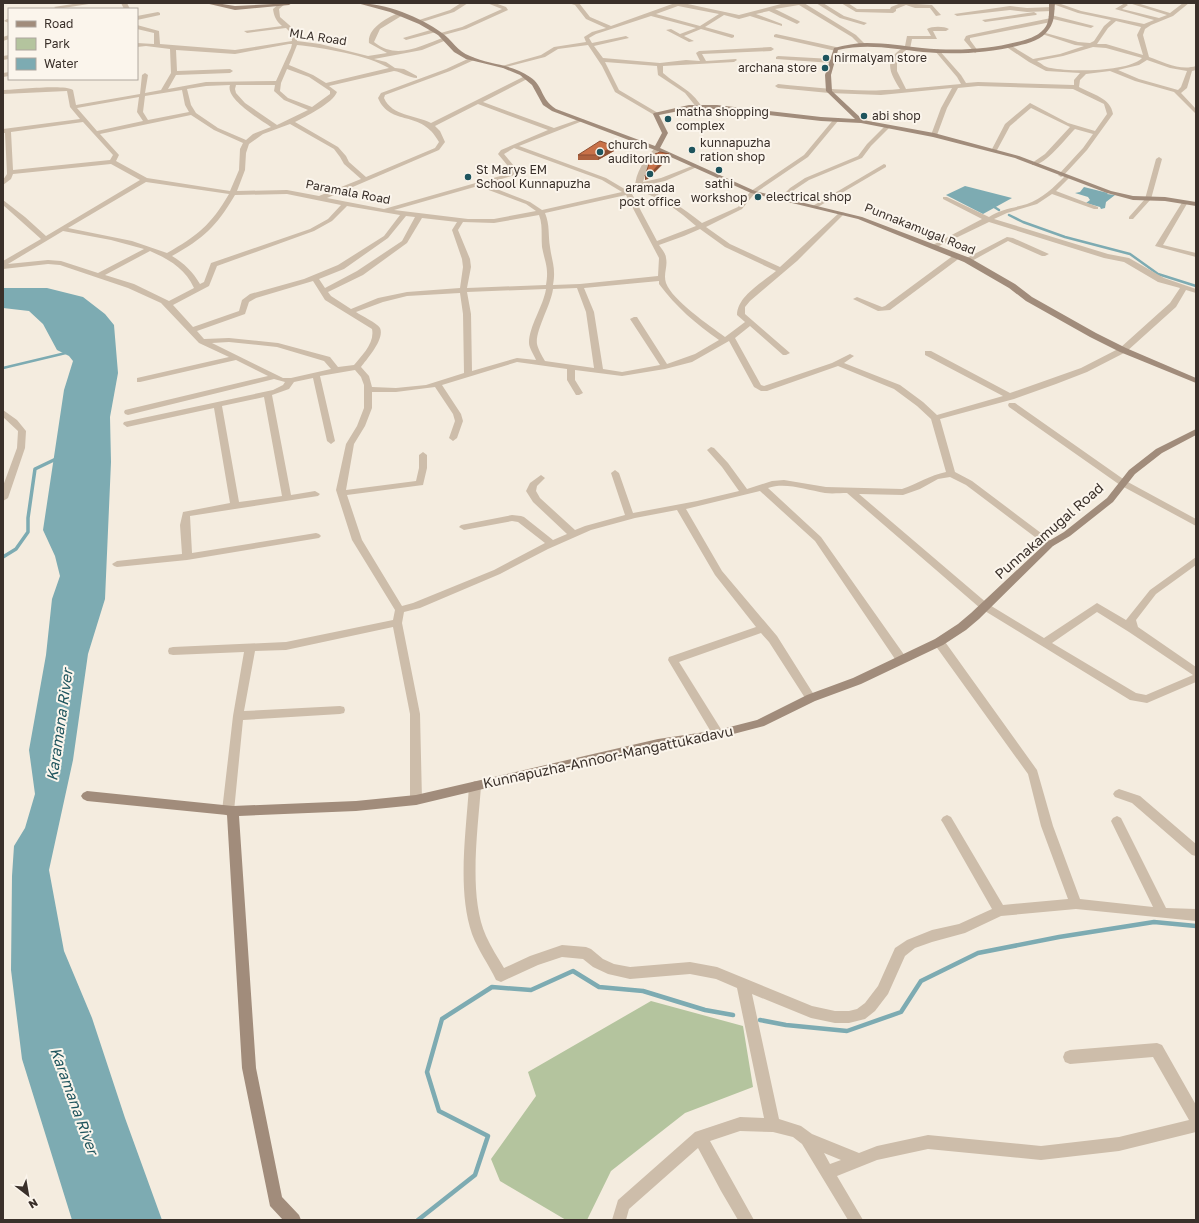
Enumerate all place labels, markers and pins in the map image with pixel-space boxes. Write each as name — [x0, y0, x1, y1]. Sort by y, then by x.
place label: nirmalyam store — [834, 50, 927, 65]
marker: nirmalyam store — [821, 53, 831, 63]
place label: archana store — [738, 60, 817, 75]
marker: archana store — [820, 63, 830, 73]
place label: matha shopping complex — [676, 104, 769, 133]
place label: abi shop — [872, 108, 921, 123]
marker: abi shop — [859, 111, 869, 121]
marker: matha shopping complex — [663, 114, 673, 124]
place label: kunnapuzha ration shop — [700, 135, 771, 164]
place label: church auditorium — [608, 137, 670, 166]
marker: kunnapuzha ration shop — [687, 145, 697, 155]
marker: church auditorium — [595, 147, 605, 157]
place label: St Marys EM School Kunnapuzha — [476, 162, 591, 191]
marker: sathi workshop — [714, 165, 724, 175]
marker: aramada post office — [645, 169, 655, 179]
marker: St Marys EM School Kunnapuzha — [463, 172, 473, 182]
place label: sathi workshop — [691, 176, 747, 205]
place label: aramada post office — [619, 180, 681, 209]
place label: electrical shop — [766, 189, 851, 204]
marker: electrical shop — [753, 192, 763, 202]

